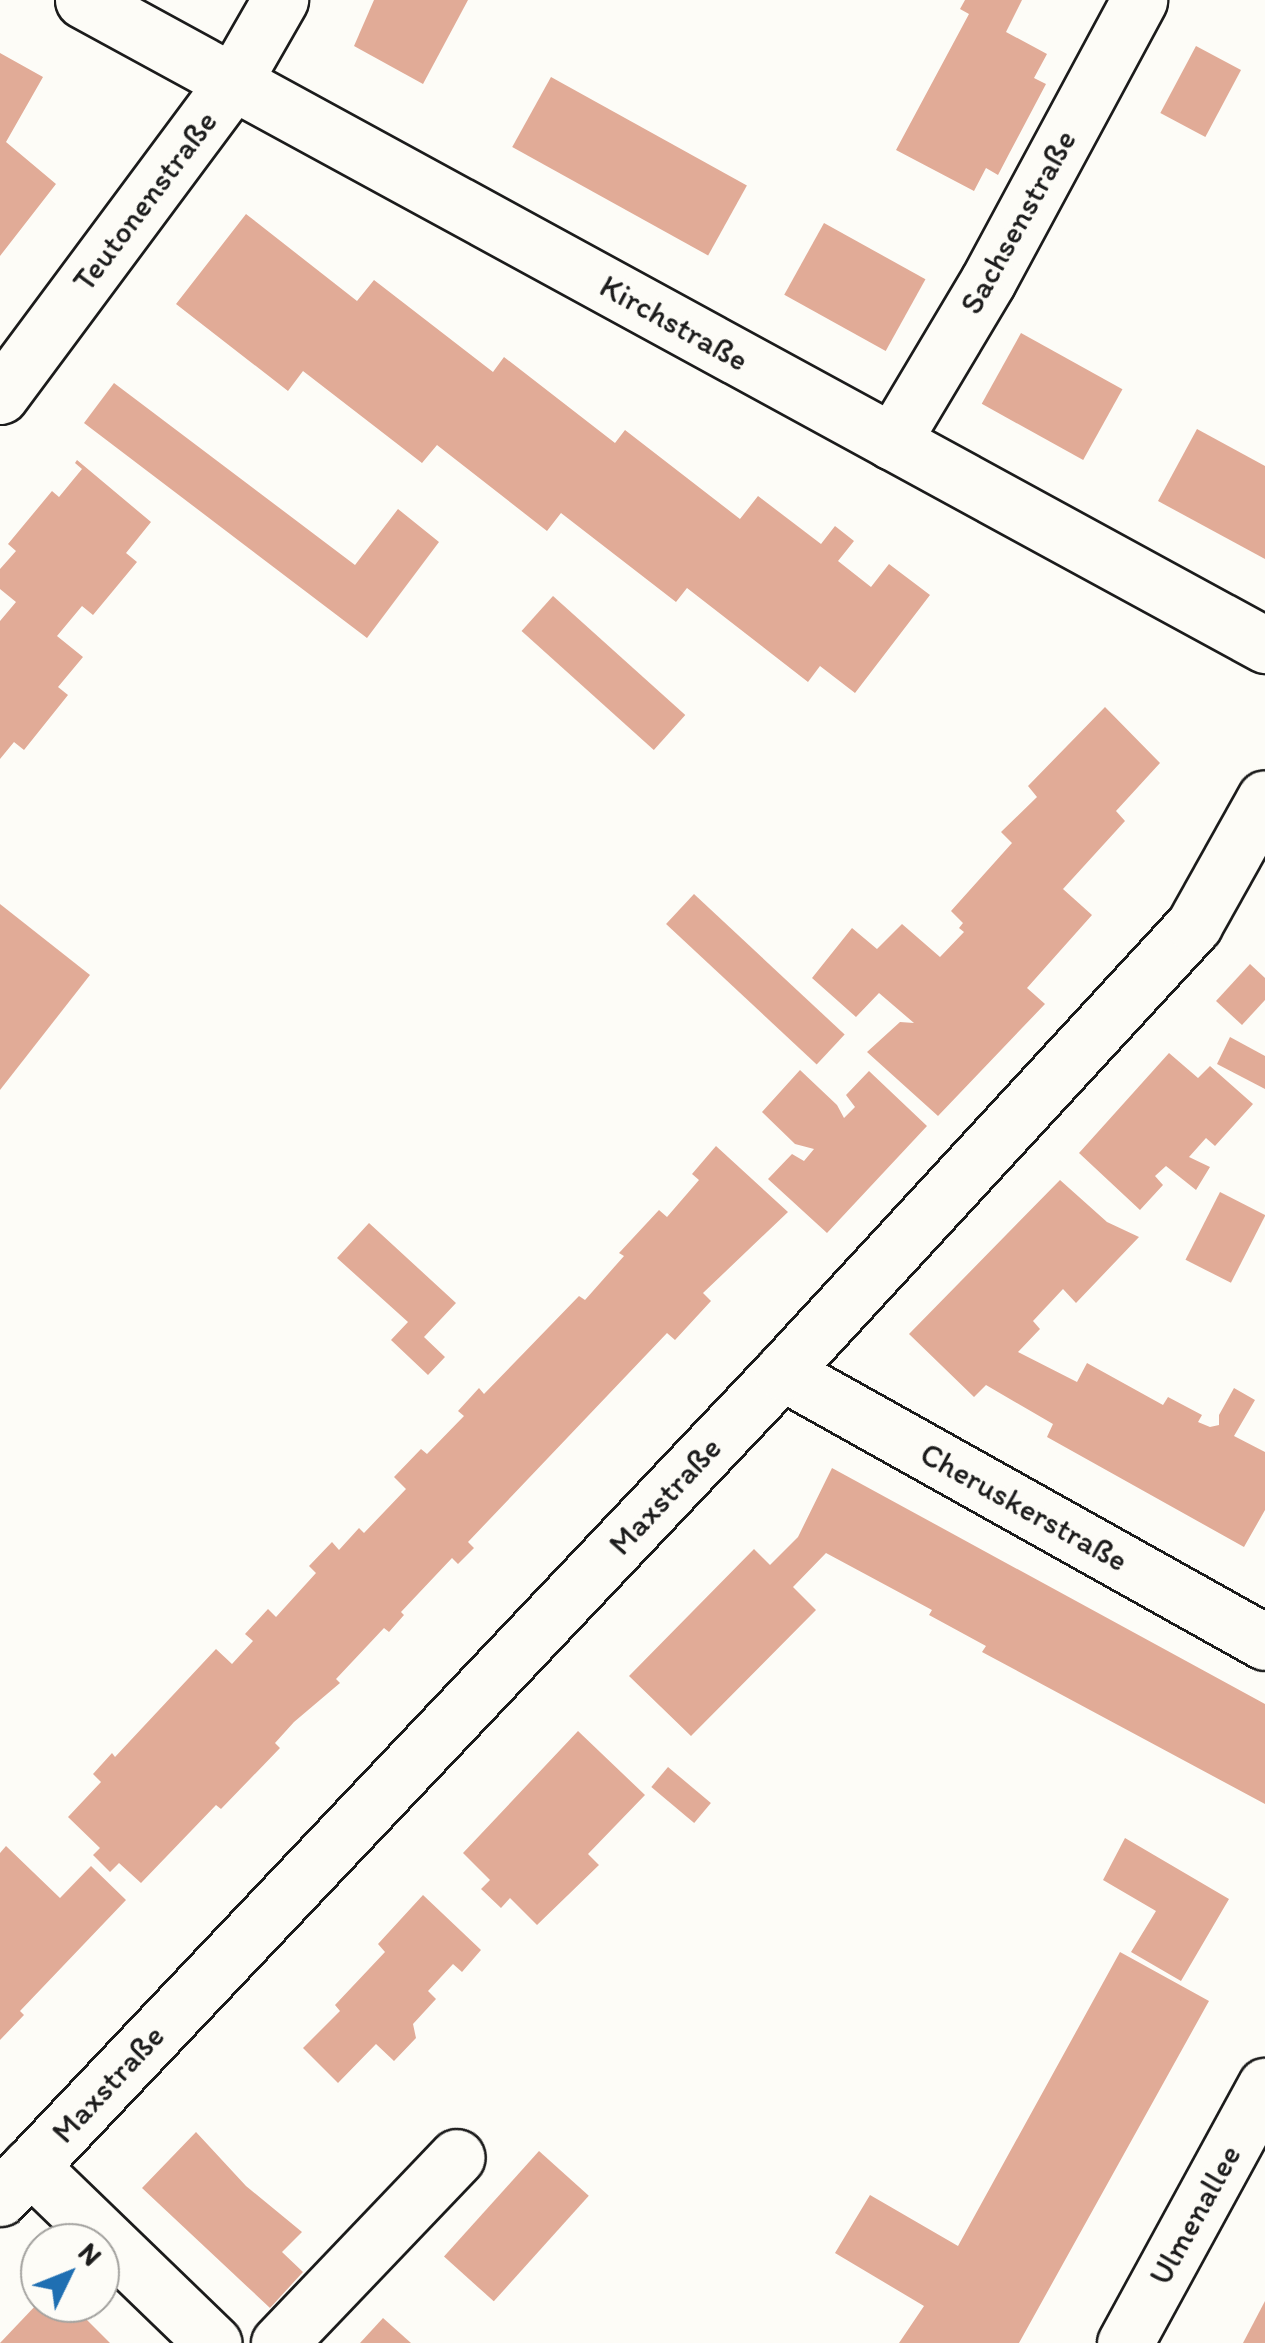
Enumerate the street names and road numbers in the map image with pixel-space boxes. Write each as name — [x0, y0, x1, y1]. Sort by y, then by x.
street label: Teutonenstraße — [65, 103, 225, 299]
street label: Sachsenstraße — [952, 123, 1084, 321]
street label: Kirchstraße — [593, 267, 755, 379]
street label: Maxstraße — [601, 1429, 729, 1563]
street label: Cheruskerstraße — [914, 1434, 1134, 1580]
street label: Maxstraße — [44, 2017, 172, 2151]
street label: Ulmenallee — [1141, 2138, 1249, 2292]

